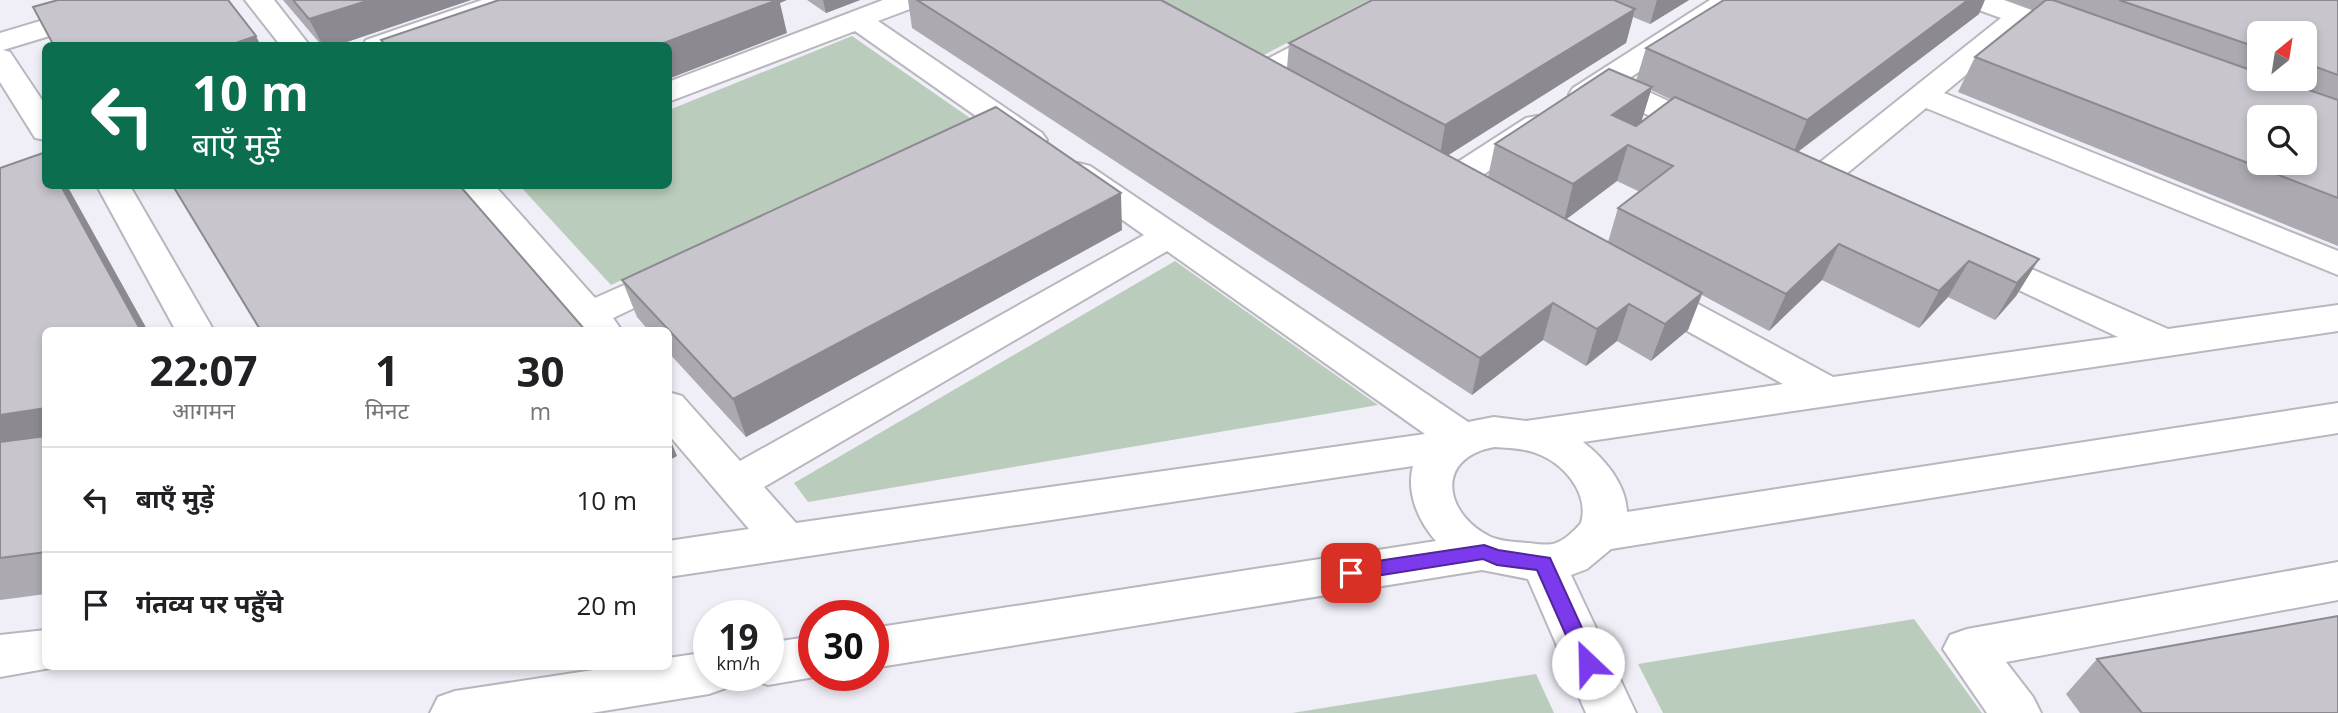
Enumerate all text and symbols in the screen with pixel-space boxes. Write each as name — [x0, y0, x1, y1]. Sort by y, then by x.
north arrow — [2247, 21, 2317, 91]
map controls — [2247, 21, 2317, 175]
text: 10 m — [192, 59, 309, 125]
icon: left — [77, 70, 168, 161]
button: search — [2247, 105, 2317, 175]
text: बाएँ मुड़ें — [192, 122, 281, 165]
text: 22:07 — [149, 341, 258, 398]
text: 1 — [375, 341, 399, 398]
text: 30 — [516, 342, 565, 399]
text: आगमन — [172, 394, 235, 426]
text: मिनट — [365, 394, 409, 426]
text: m — [530, 395, 551, 427]
text: बाएँ मुड़ें — [136, 480, 214, 516]
icon: left — [77, 481, 115, 519]
text: 10 m — [576, 482, 637, 518]
pin — [1321, 543, 1381, 603]
icon: arrive — [1332, 554, 1370, 592]
text: गंतव्य पर पहुँचे — [136, 585, 283, 621]
icon: arrive — [77, 586, 115, 624]
text: 20 m — [576, 587, 637, 623]
speed limit sign: 30 — [798, 600, 889, 691]
text: 19 — [718, 613, 759, 660]
position arrow — [1551, 626, 1625, 700]
text: km/h — [717, 651, 760, 675]

